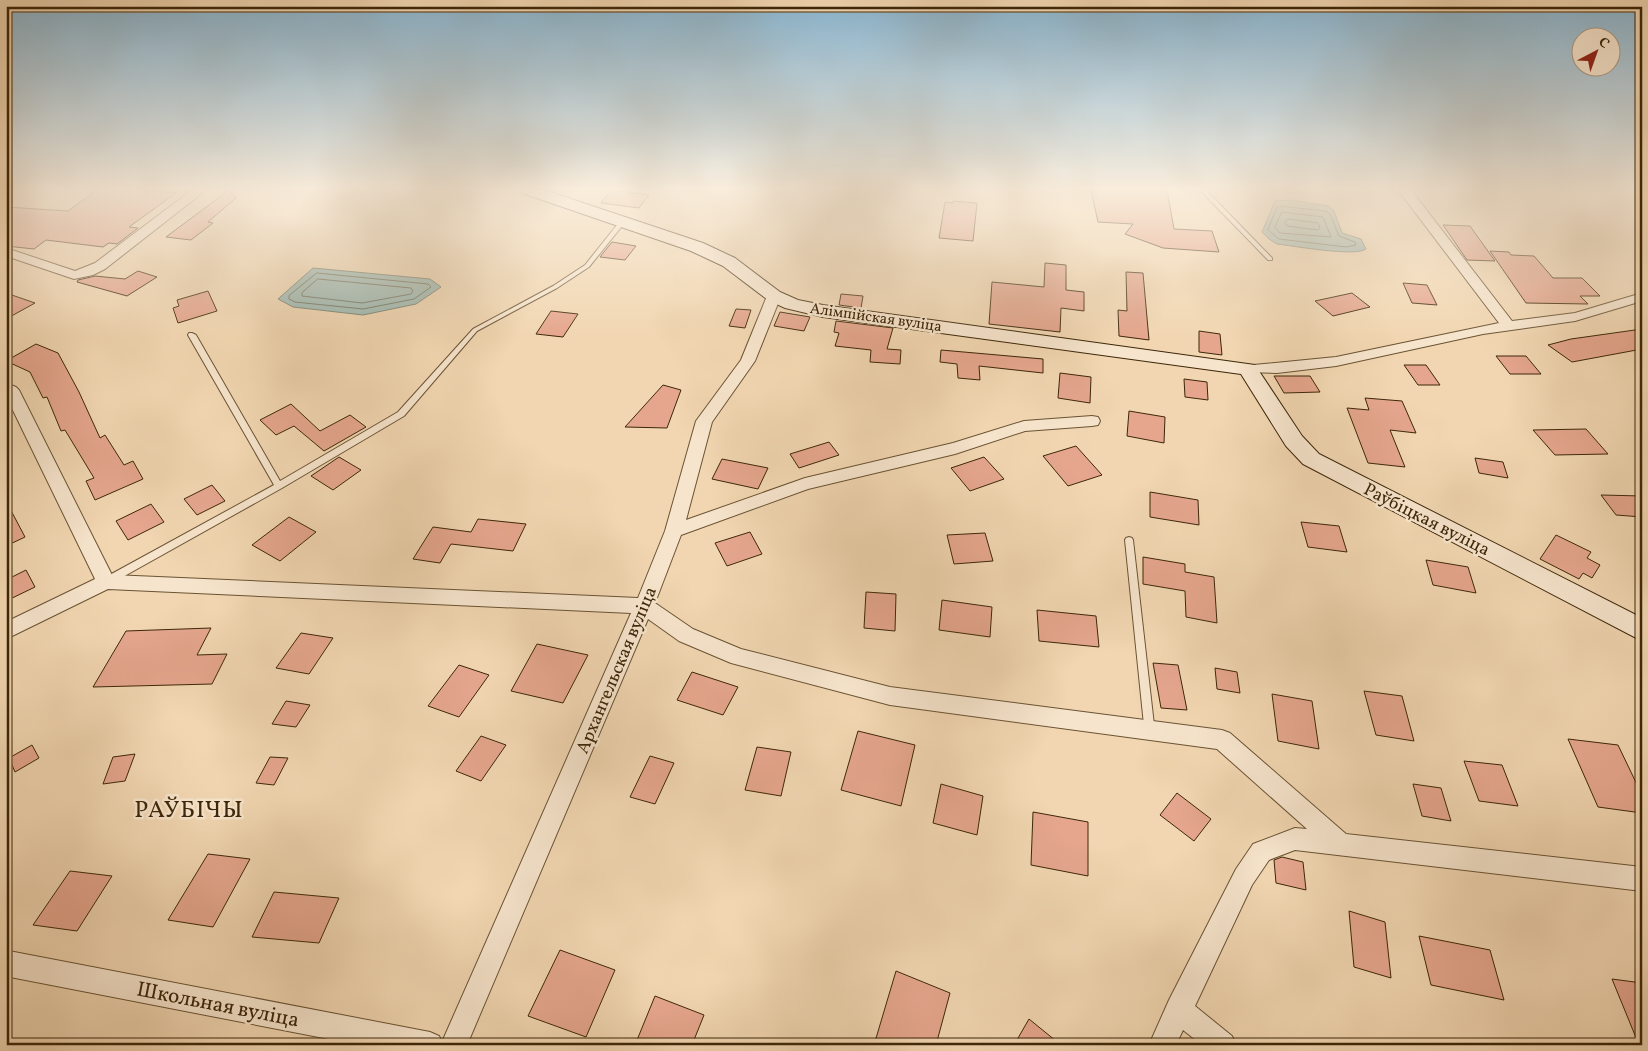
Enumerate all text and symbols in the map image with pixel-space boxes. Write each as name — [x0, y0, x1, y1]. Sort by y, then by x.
north arrow — [1570, 28, 1620, 78]
text: С — [1594, 33, 1613, 53]
street label: Алімпійская вуліца — [808, 299, 943, 338]
street label: Раўбіцкая вуліца — [1359, 478, 1494, 563]
street label: Архангельская вуліца — [571, 583, 664, 758]
district label: РАЎБІЧЫ — [134, 794, 244, 828]
street label: Школьная вуліца — [134, 975, 302, 1035]

